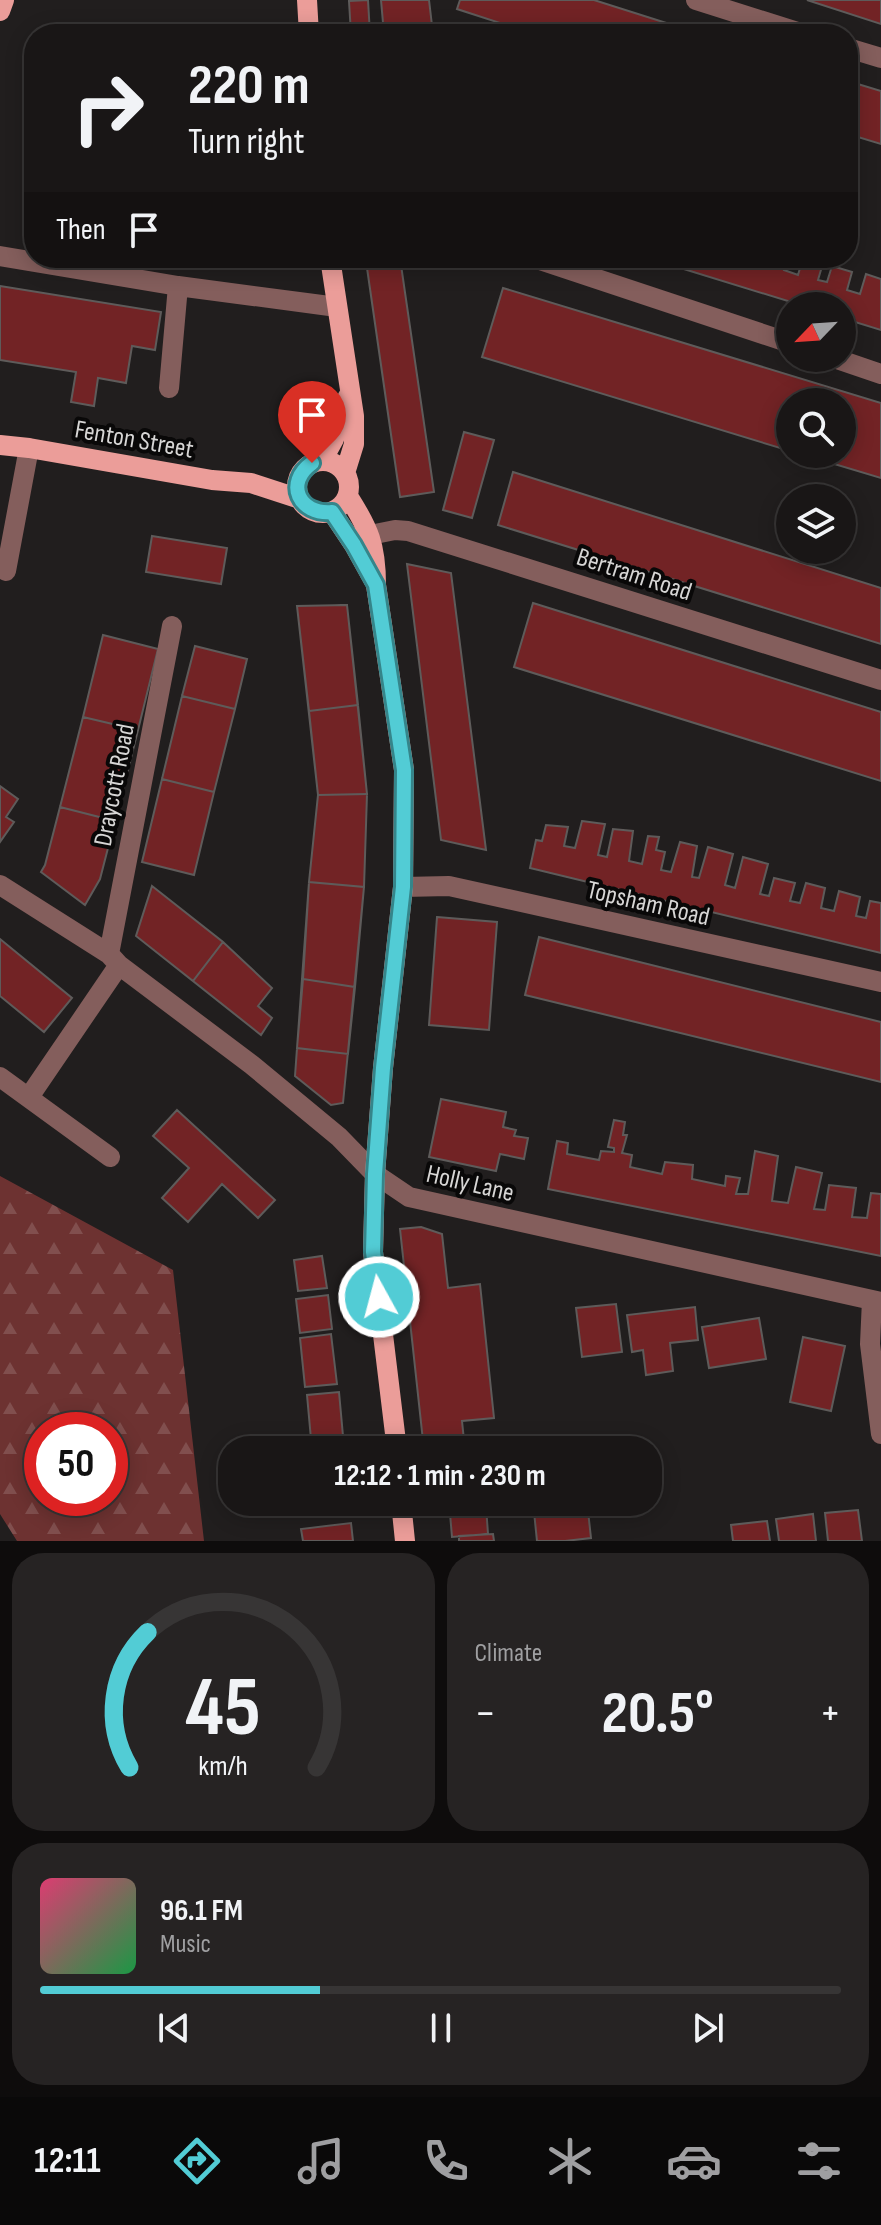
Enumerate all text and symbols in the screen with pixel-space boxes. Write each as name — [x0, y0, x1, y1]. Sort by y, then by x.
text: 220 m — [188, 53, 310, 120]
icon: right — [56, 56, 160, 160]
text: Turn right — [188, 121, 305, 164]
icon: arrive — [122, 208, 166, 252]
text: Then — [56, 212, 106, 248]
north arrow — [776, 292, 856, 372]
map controls — [776, 292, 856, 564]
pin — [278, 381, 346, 463]
button: search — [776, 388, 856, 468]
icon: arrive — [290, 393, 334, 437]
street label: Fenton Street — [72, 414, 196, 466]
button: layers — [776, 484, 856, 564]
street label: Bertram Road — [573, 542, 695, 608]
street label: Draycott Road — [88, 721, 142, 849]
street label: Topsham Road — [584, 875, 712, 933]
street label: Holly Lane — [423, 1159, 517, 1209]
position arrow — [337, 1255, 421, 1339]
speed limit sign: 50 — [24, 1412, 128, 1516]
text: 12:12 · 1 min · 230 m — [334, 1458, 546, 1494]
text: Climate — [475, 1638, 542, 1669]
text: 45 — [186, 1659, 261, 1759]
text: 20.5° — [602, 1678, 714, 1750]
text: − — [475, 1687, 496, 1740]
text: + — [819, 1687, 841, 1740]
text: km/h — [199, 1749, 248, 1784]
text: 96.1 FM — [160, 1893, 243, 1929]
text: Music — [160, 1929, 211, 1960]
icon: previous — [152, 2006, 196, 2050]
icon: pause — [419, 2006, 463, 2050]
icon: next — [686, 2006, 730, 2050]
icon: directions — [169, 2133, 225, 2189]
icon: music — [293, 2133, 349, 2189]
icon: phone — [418, 2133, 474, 2189]
icon: climate — [542, 2133, 598, 2189]
icon: car — [666, 2133, 722, 2189]
icon: filters — [791, 2133, 847, 2189]
text: 12:11 — [34, 2140, 101, 2183]

